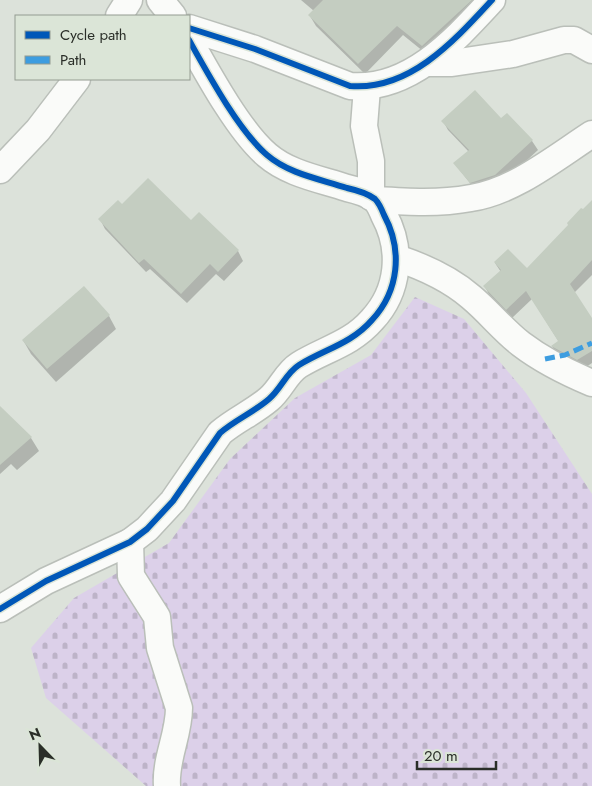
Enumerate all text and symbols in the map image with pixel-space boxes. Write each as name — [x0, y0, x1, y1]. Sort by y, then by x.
legend — [15, 15, 190, 80]
text: Cycle path — [60, 24, 127, 46]
text: Path — [60, 49, 86, 71]
north arrow — [15, 721, 65, 771]
text: N — [26, 723, 44, 745]
scale bar — [417, 738, 496, 770]
text: 20 m — [424, 745, 458, 767]

